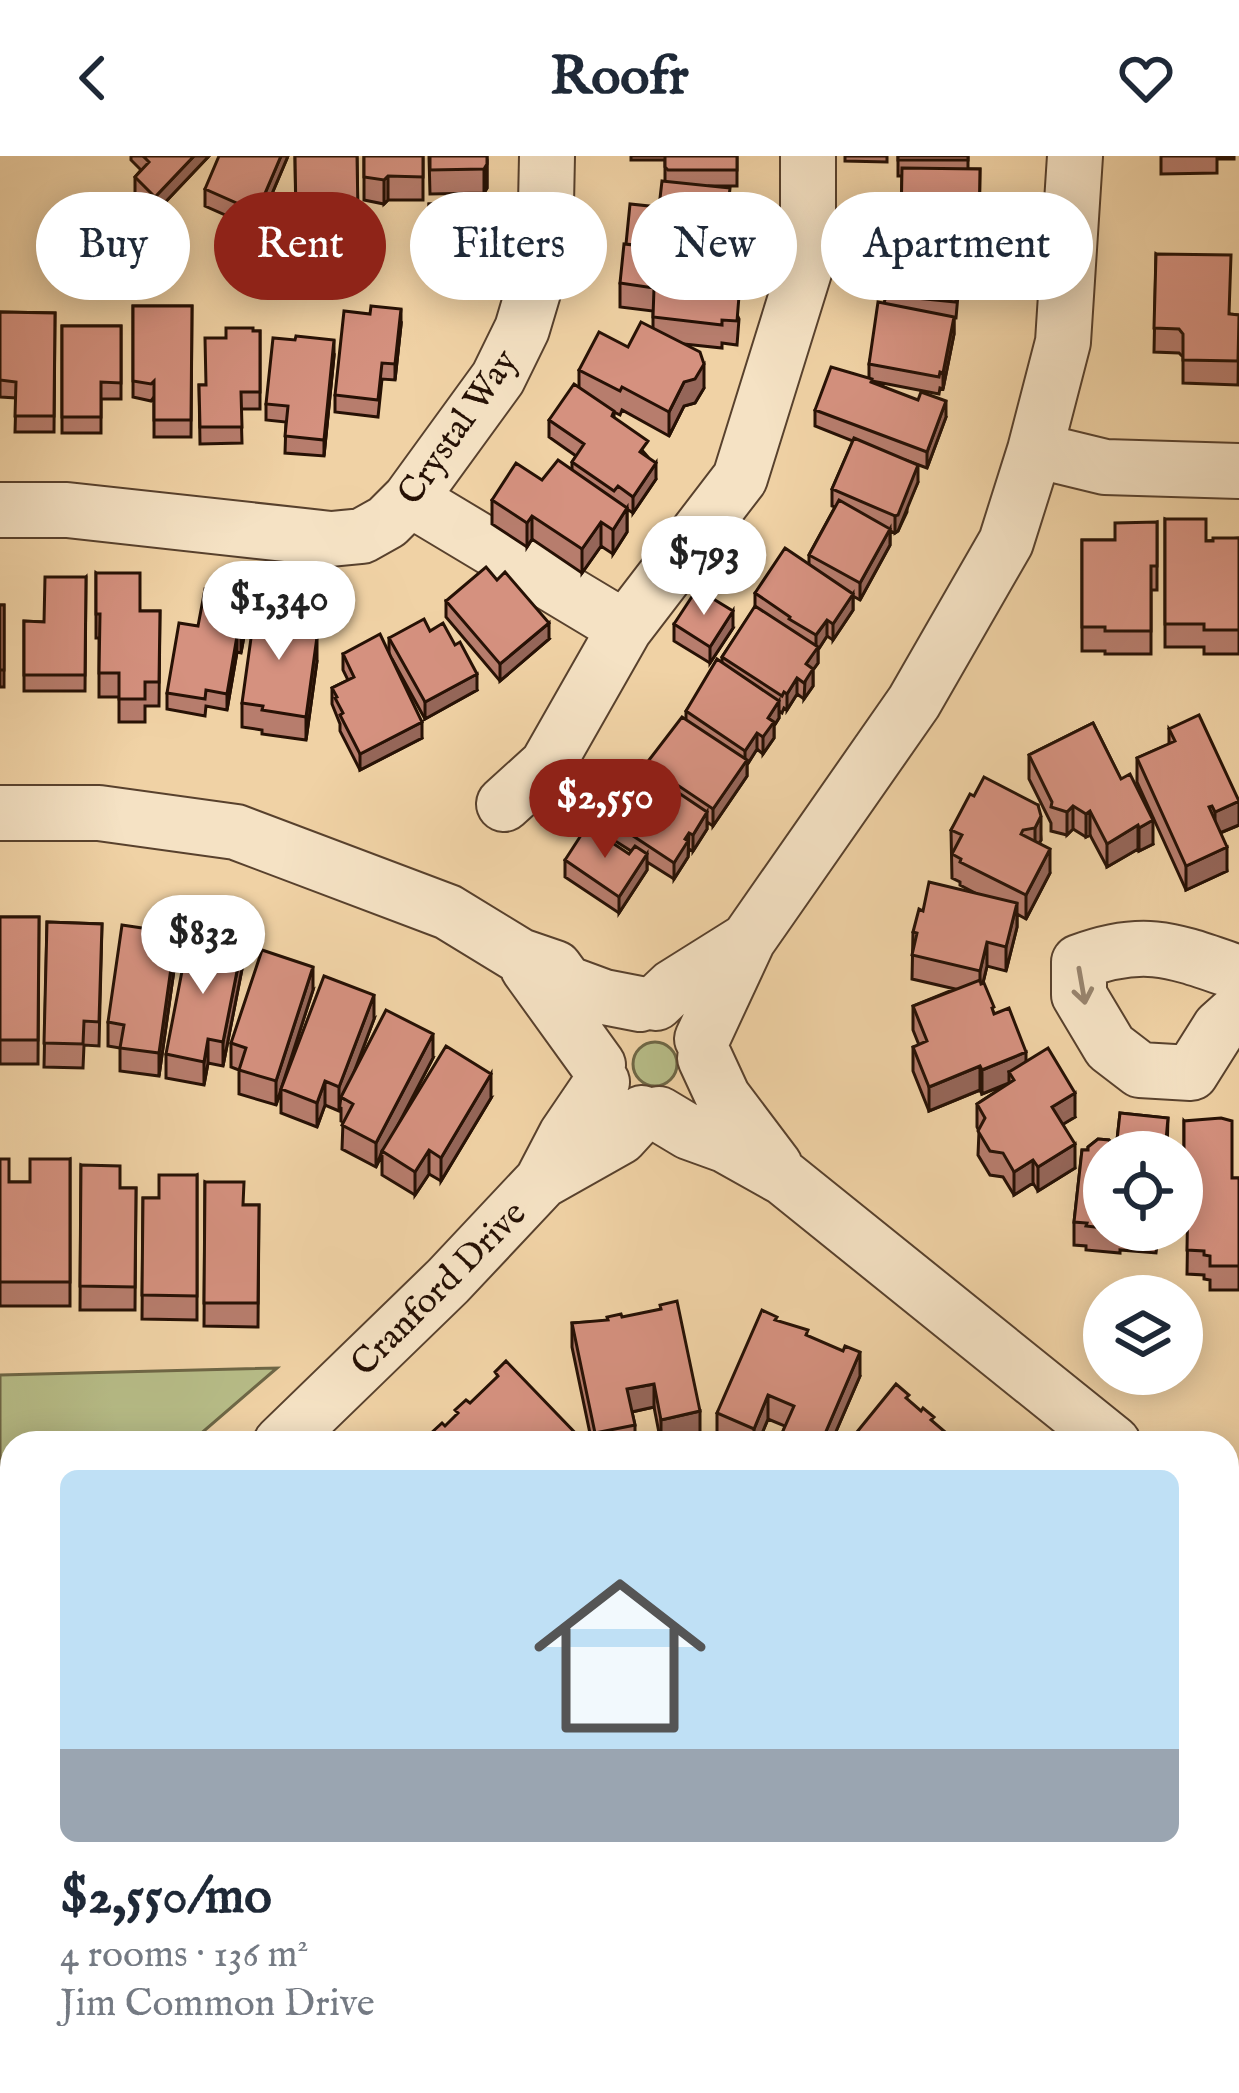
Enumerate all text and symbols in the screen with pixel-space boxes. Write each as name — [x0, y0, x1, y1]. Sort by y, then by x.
text: Roofr — [550, 44, 689, 113]
icon: back — [60, 45, 126, 111]
icon: heart — [1113, 45, 1179, 111]
chip: Buy — [36, 192, 190, 300]
chip: Rent — [214, 192, 386, 300]
chip: Filters — [410, 192, 607, 300]
chip: New — [631, 192, 797, 300]
chip: Apartment — [821, 192, 1093, 300]
street label: Crystal Way — [388, 341, 529, 515]
pin: $793 — [633, 516, 775, 618]
text: $793 — [668, 530, 740, 579]
pin: $1,340 — [181, 561, 377, 663]
text: $1,340 — [229, 575, 329, 624]
pin: $2,550 — [507, 759, 703, 861]
text: $2,550 — [556, 773, 654, 822]
pin: $832 — [132, 895, 274, 997]
text: $832 — [168, 909, 238, 958]
one-way arrow — [1072, 966, 1095, 1005]
map controls — [1083, 1131, 1203, 1395]
button: locate — [1083, 1131, 1203, 1251]
street label: Cranford Drive — [342, 1192, 537, 1387]
button: layers — [1083, 1275, 1203, 1395]
icon: home — [512, 1548, 728, 1764]
text: $2,550/mo — [60, 1866, 272, 1931]
text: 4 rooms · 136 m² — [60, 1931, 309, 1980]
text: Jim Common Drive — [60, 1980, 375, 2029]

